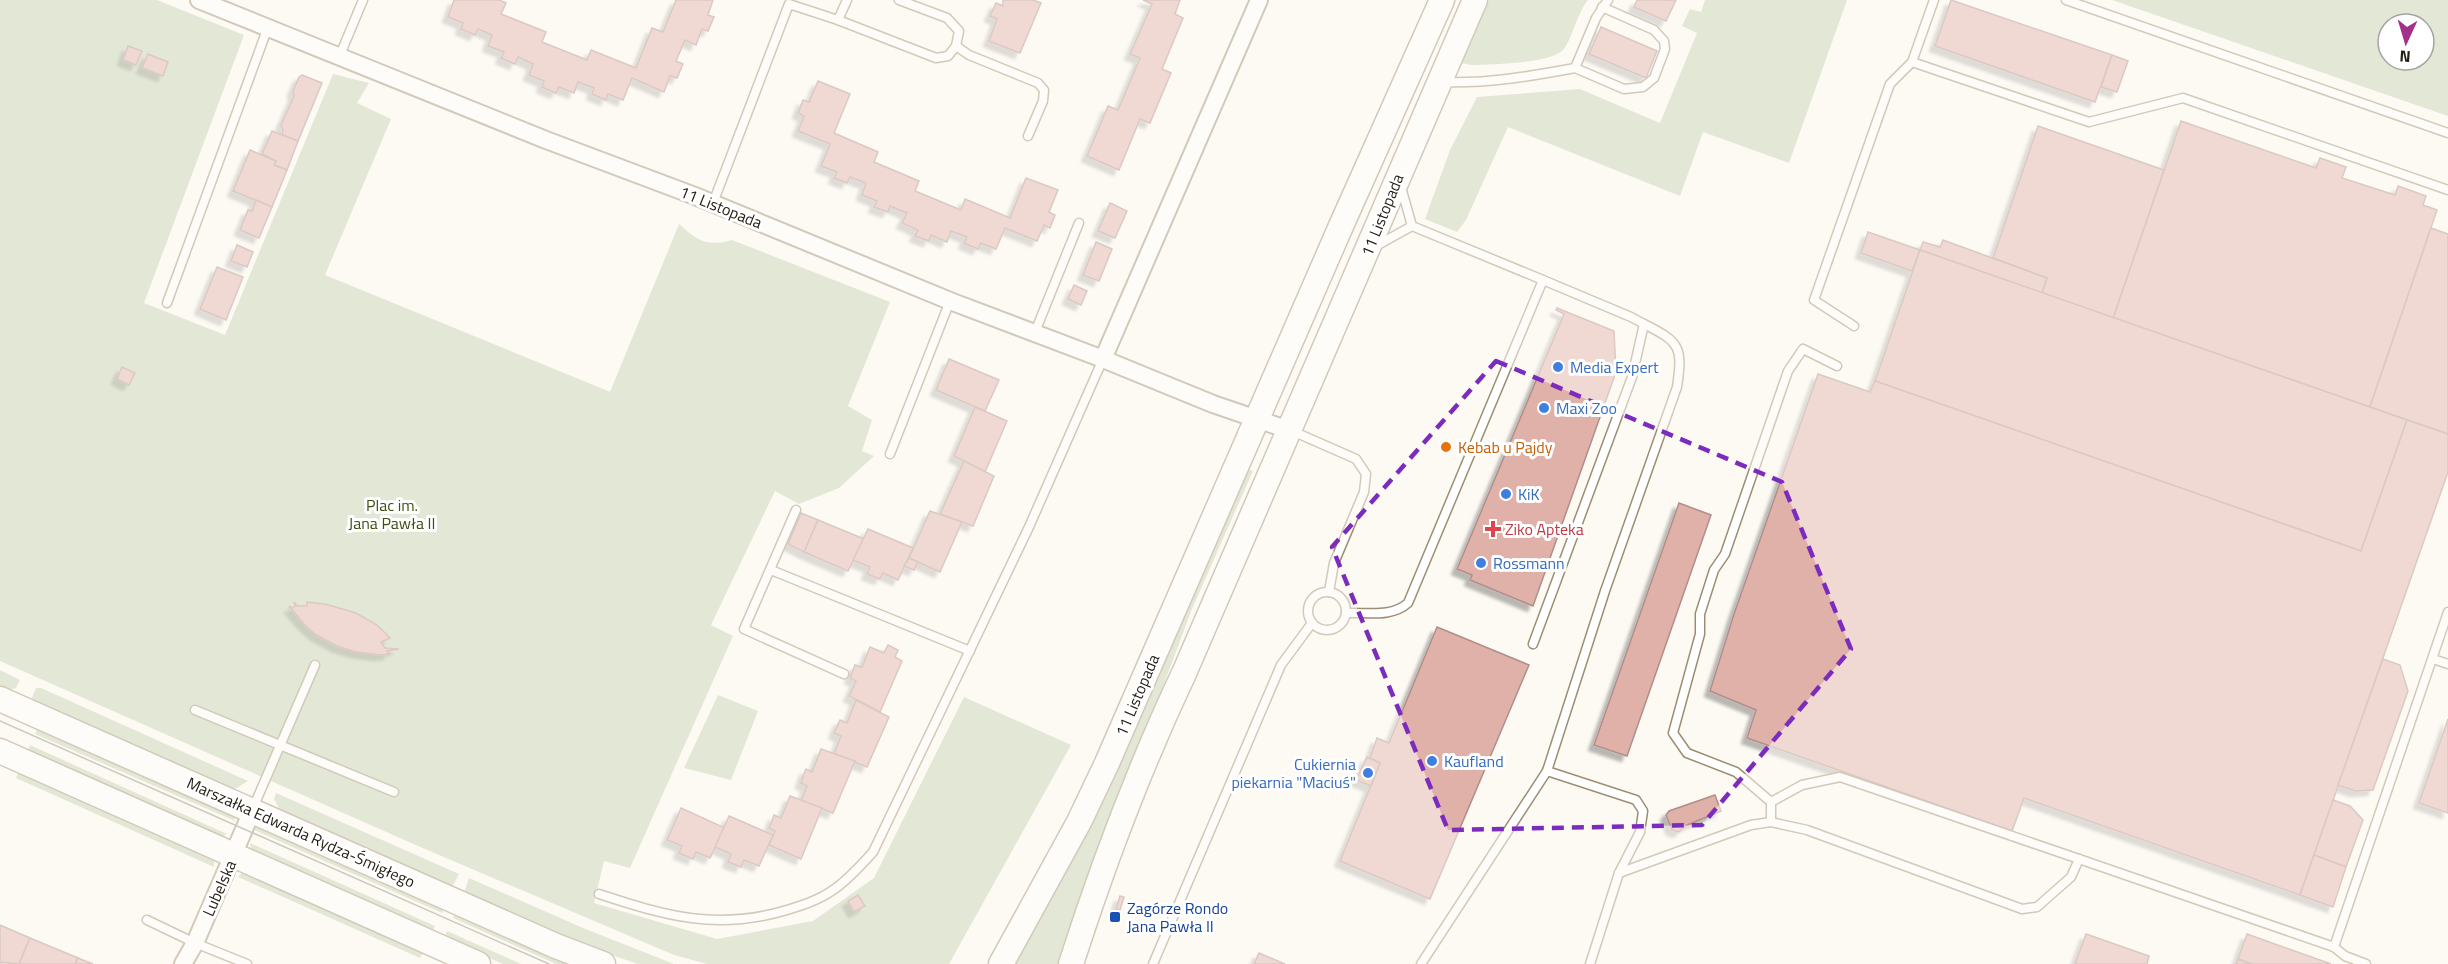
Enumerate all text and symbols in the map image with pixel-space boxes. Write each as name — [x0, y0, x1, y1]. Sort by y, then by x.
north arrow — [2376, 12, 2436, 72]
text: N — [2399, 45, 2411, 69]
street label: 11 Listopada — [1355, 170, 1409, 260]
street label: 11 Listopada — [676, 180, 766, 234]
place label: Media Expert — [1570, 355, 1659, 379]
marker: Media Expert — [1551, 360, 1565, 374]
place label: Maxi Zoo — [1556, 396, 1617, 420]
marker: Maxi Zoo — [1537, 401, 1551, 415]
place label: Kebab u Pajdy — [1458, 435, 1553, 459]
marker: Kebab u Pajdy — [1439, 440, 1453, 454]
place label: KiK — [1518, 482, 1540, 506]
marker: KiK — [1499, 487, 1513, 501]
park label: Plac im. Jana Pawła II — [349, 493, 435, 535]
place label: Ziko Apteka — [1505, 517, 1584, 541]
marker: Ziko Apteka — [1486, 522, 1500, 536]
place label: Rossmann — [1493, 551, 1565, 575]
marker: Rossmann — [1474, 556, 1488, 570]
street label: 11 Listopada — [1109, 650, 1165, 740]
place label: Kaufland — [1444, 749, 1504, 773]
place label: Cukiernia piekarnia "Maciuś" — [1231, 752, 1356, 794]
marker: Kaufland — [1425, 754, 1439, 768]
marker: Cukiernia piekarnia "Maciuś" — [1361, 766, 1375, 780]
street label: Marszałka Edwarda Rydza-Śmigłego — [183, 771, 419, 893]
street label: Lubelska — [196, 856, 242, 920]
place label: Zagórze Rondo Jana Pawła II — [1127, 896, 1228, 938]
marker: Zagórze Rondo Jana Pawła II — [1108, 910, 1122, 924]

